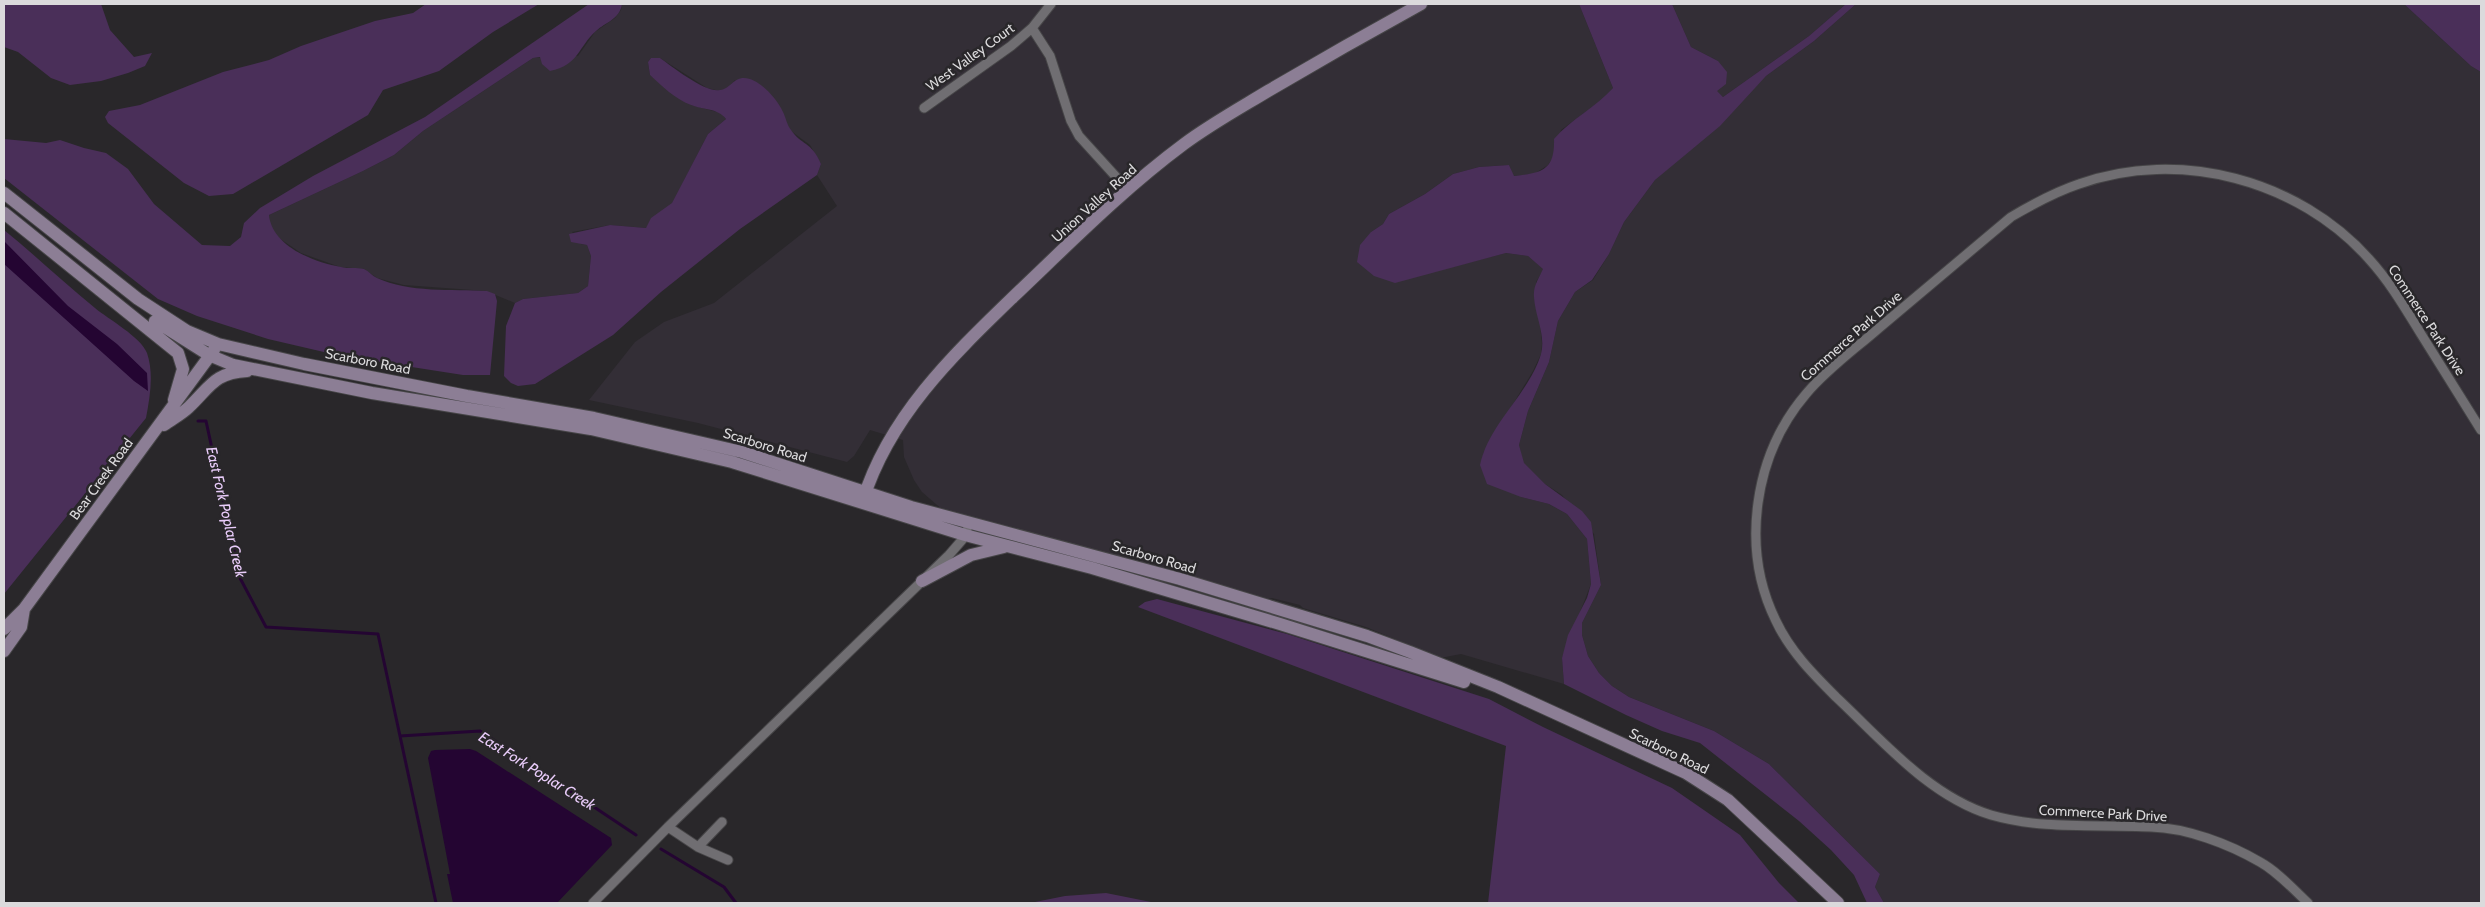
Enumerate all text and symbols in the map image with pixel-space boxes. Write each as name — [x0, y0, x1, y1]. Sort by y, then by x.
street label: West Valley Court — [922, 19, 1018, 95]
street label: Union Valley Road — [1048, 160, 1140, 246]
street label: Commerce Park Drive — [2384, 261, 2470, 379]
street label: Commerce Park Drive — [1797, 287, 1905, 385]
street label: Scarboro Road — [324, 344, 412, 378]
street label: Scarboro Road — [721, 424, 809, 466]
street label: Bear Creek Road — [65, 435, 137, 523]
water label: East Fork Poplar Creek — [202, 445, 250, 580]
street label: Scarboro Road — [1110, 536, 1198, 578]
street label: Scarboro Road — [1626, 724, 1712, 778]
water label: East Fork Poplar Creek — [475, 728, 599, 814]
street label: Commerce Park Drive — [2038, 801, 2168, 825]

